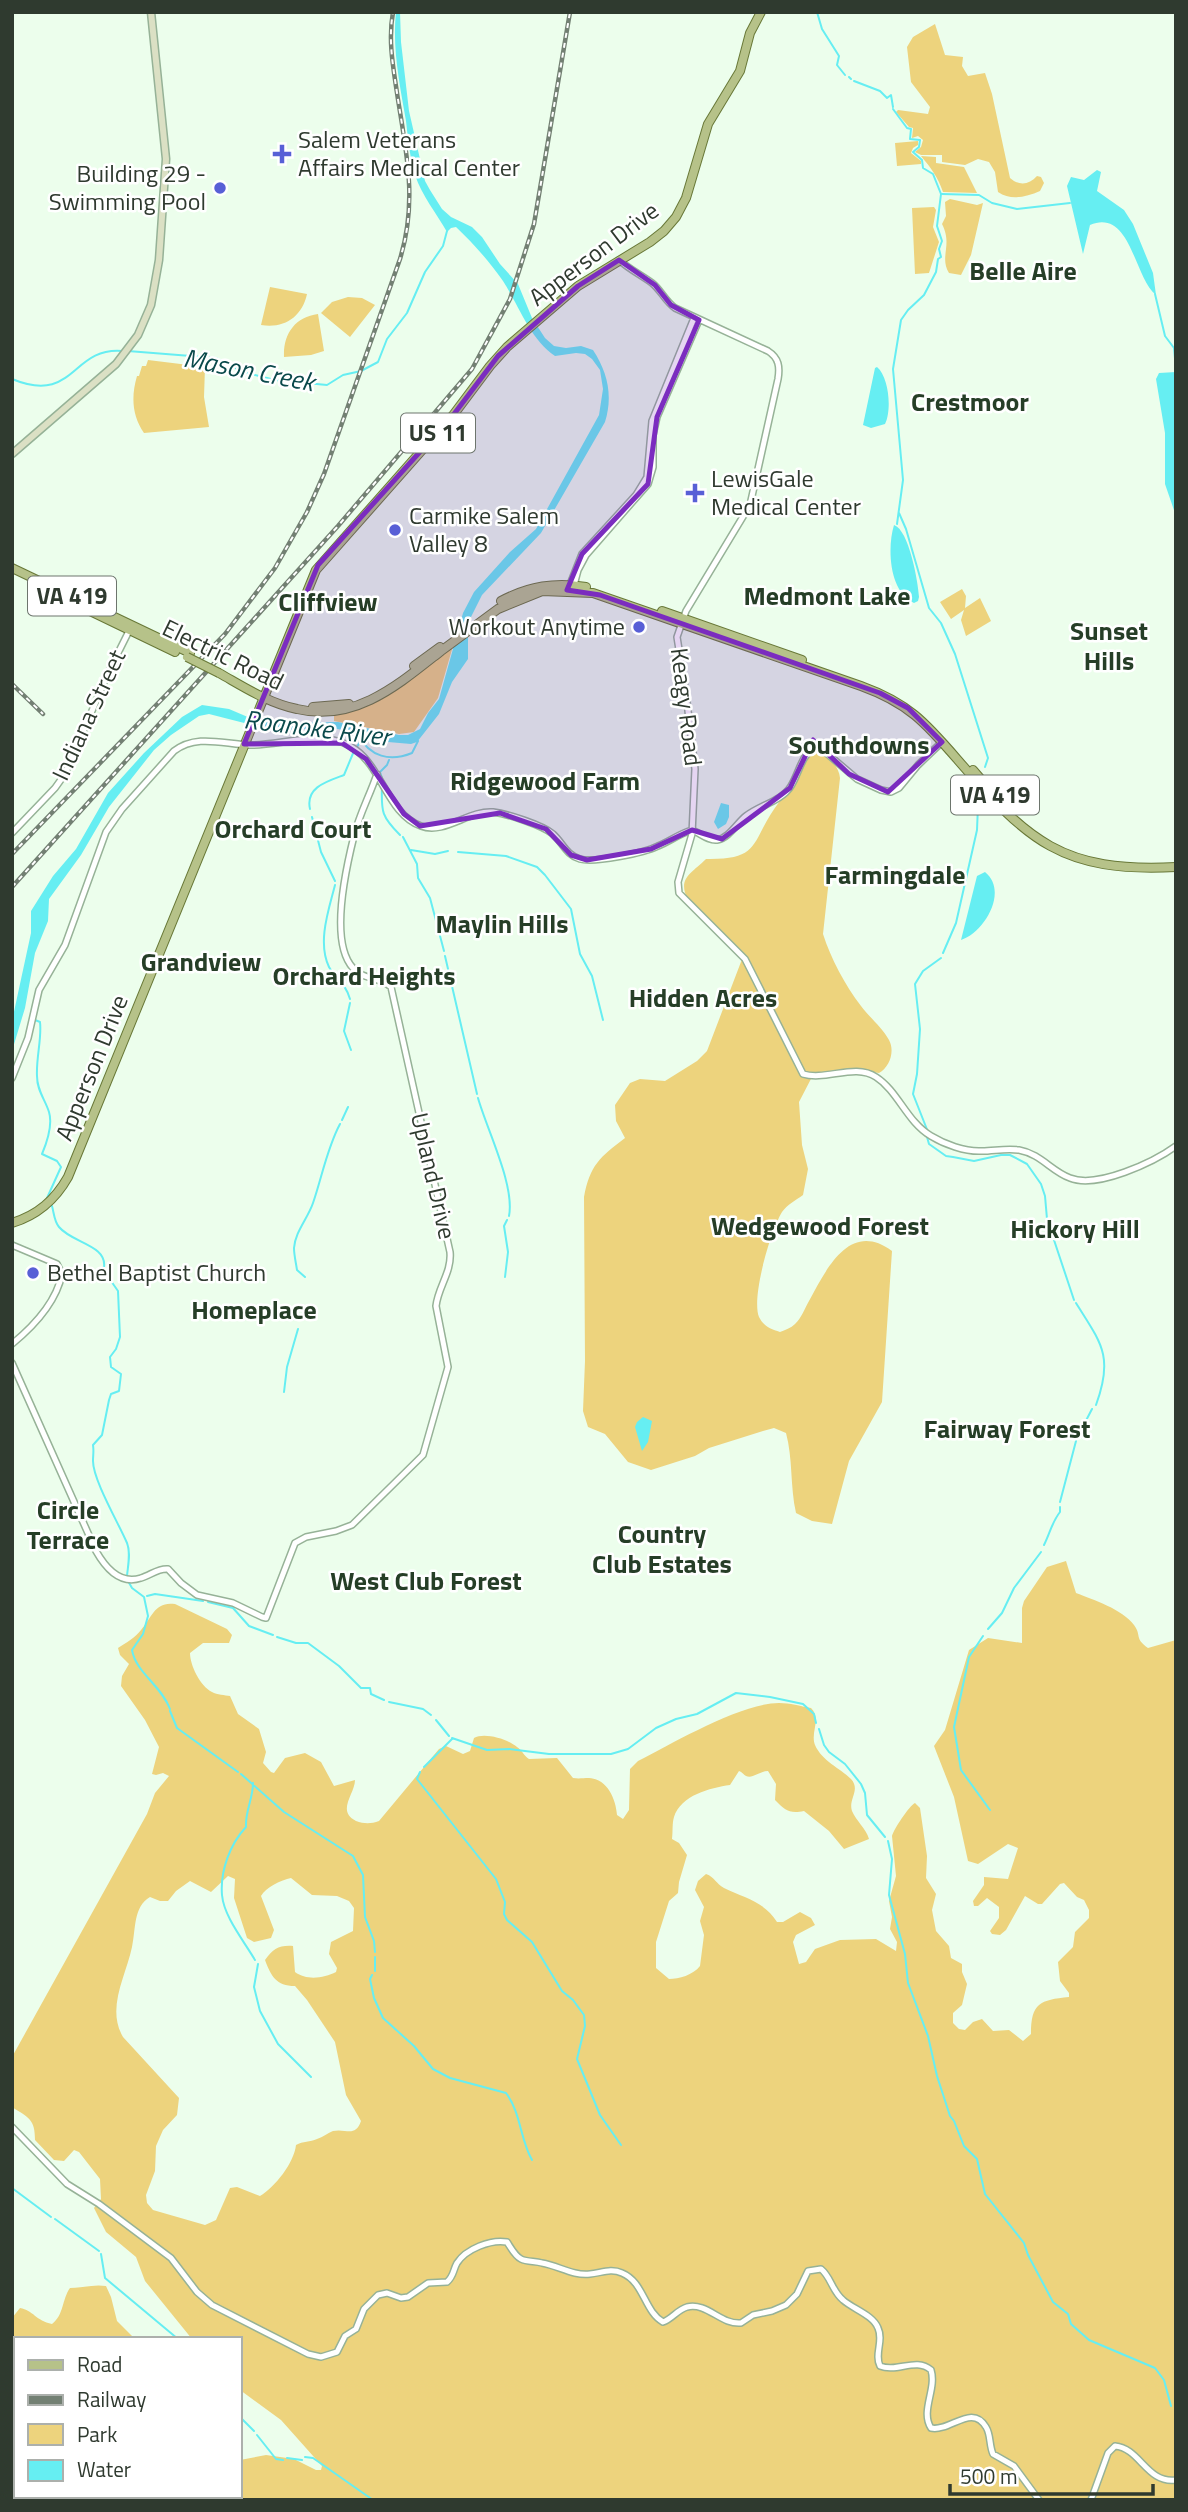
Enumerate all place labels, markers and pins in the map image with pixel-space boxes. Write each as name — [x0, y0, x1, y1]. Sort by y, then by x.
place label: Salem Veterans Affairs Medical Center — [298, 121, 520, 185]
marker: Salem Veterans Affairs Medical Center — [272, 144, 292, 164]
place label: Building 29 - Swimming Pool — [49, 155, 206, 219]
marker: Building 29 - Swimming Pool — [212, 180, 228, 196]
place label: LewisGale Medical Center — [711, 460, 861, 524]
marker: LewisGale Medical Center — [685, 483, 705, 503]
place label: Carmike Salem Valley 8 — [409, 497, 559, 561]
marker: Carmike Salem Valley 8 — [387, 522, 403, 538]
place label: Workout Anytime — [448, 608, 625, 644]
marker: Workout Anytime — [631, 619, 647, 635]
place label: Bethel Baptist Church — [47, 1254, 266, 1290]
marker: Bethel Baptist Church — [25, 1265, 41, 1281]

